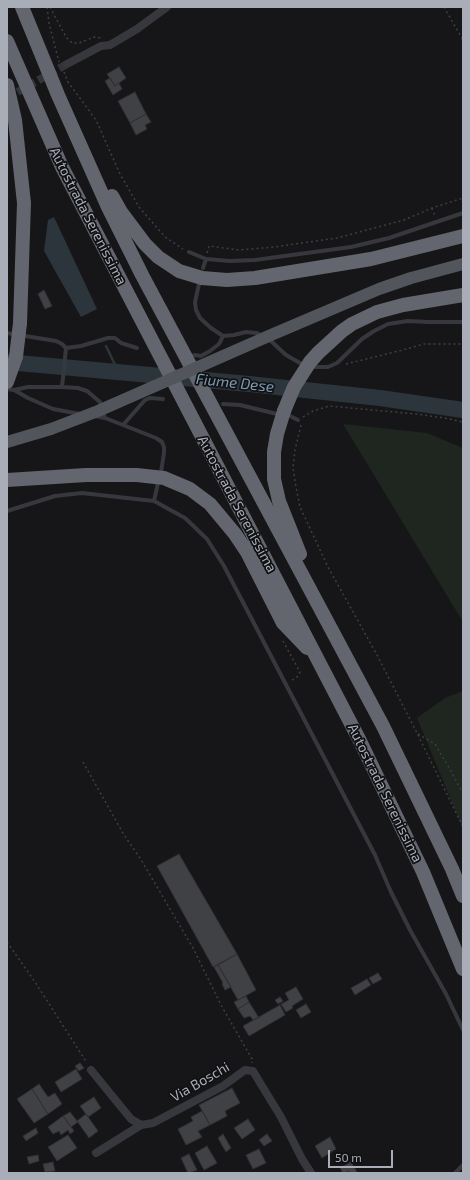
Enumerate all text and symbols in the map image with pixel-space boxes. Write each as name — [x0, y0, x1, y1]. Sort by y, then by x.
street label: Autostrada Serenissima — [46, 144, 130, 288]
water label: Fiume Dese — [195, 370, 275, 396]
street label: Autostrada Serenissima — [194, 433, 280, 575]
street label: Autostrada Serenissima — [344, 721, 426, 865]
street label: Via Boschi — [168, 1058, 232, 1106]
scale bar — [330, 1142, 395, 1168]
text: 50 m — [335, 1150, 362, 1164]

